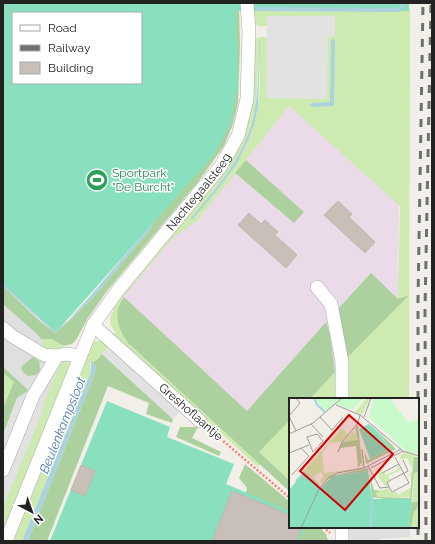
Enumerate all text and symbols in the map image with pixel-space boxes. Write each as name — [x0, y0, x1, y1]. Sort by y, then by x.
legend — [12, 12, 142, 84]
text: Road — [48, 21, 77, 35]
text: Railway — [48, 41, 91, 55]
text: Building — [48, 61, 94, 75]
street label: Nachtegaalsteeg — [163, 151, 234, 233]
place label: Sportpark "De Burcht" — [112, 166, 174, 194]
sports icon: Sportpark "De Burcht" — [84, 167, 110, 193]
water label: Beulenkampsloot — [36, 374, 89, 476]
street label: Greshoflaantje — [156, 380, 226, 444]
inset map — [289, 398, 419, 528]
north arrow — [12, 492, 52, 532]
text: N — [31, 512, 46, 527]

